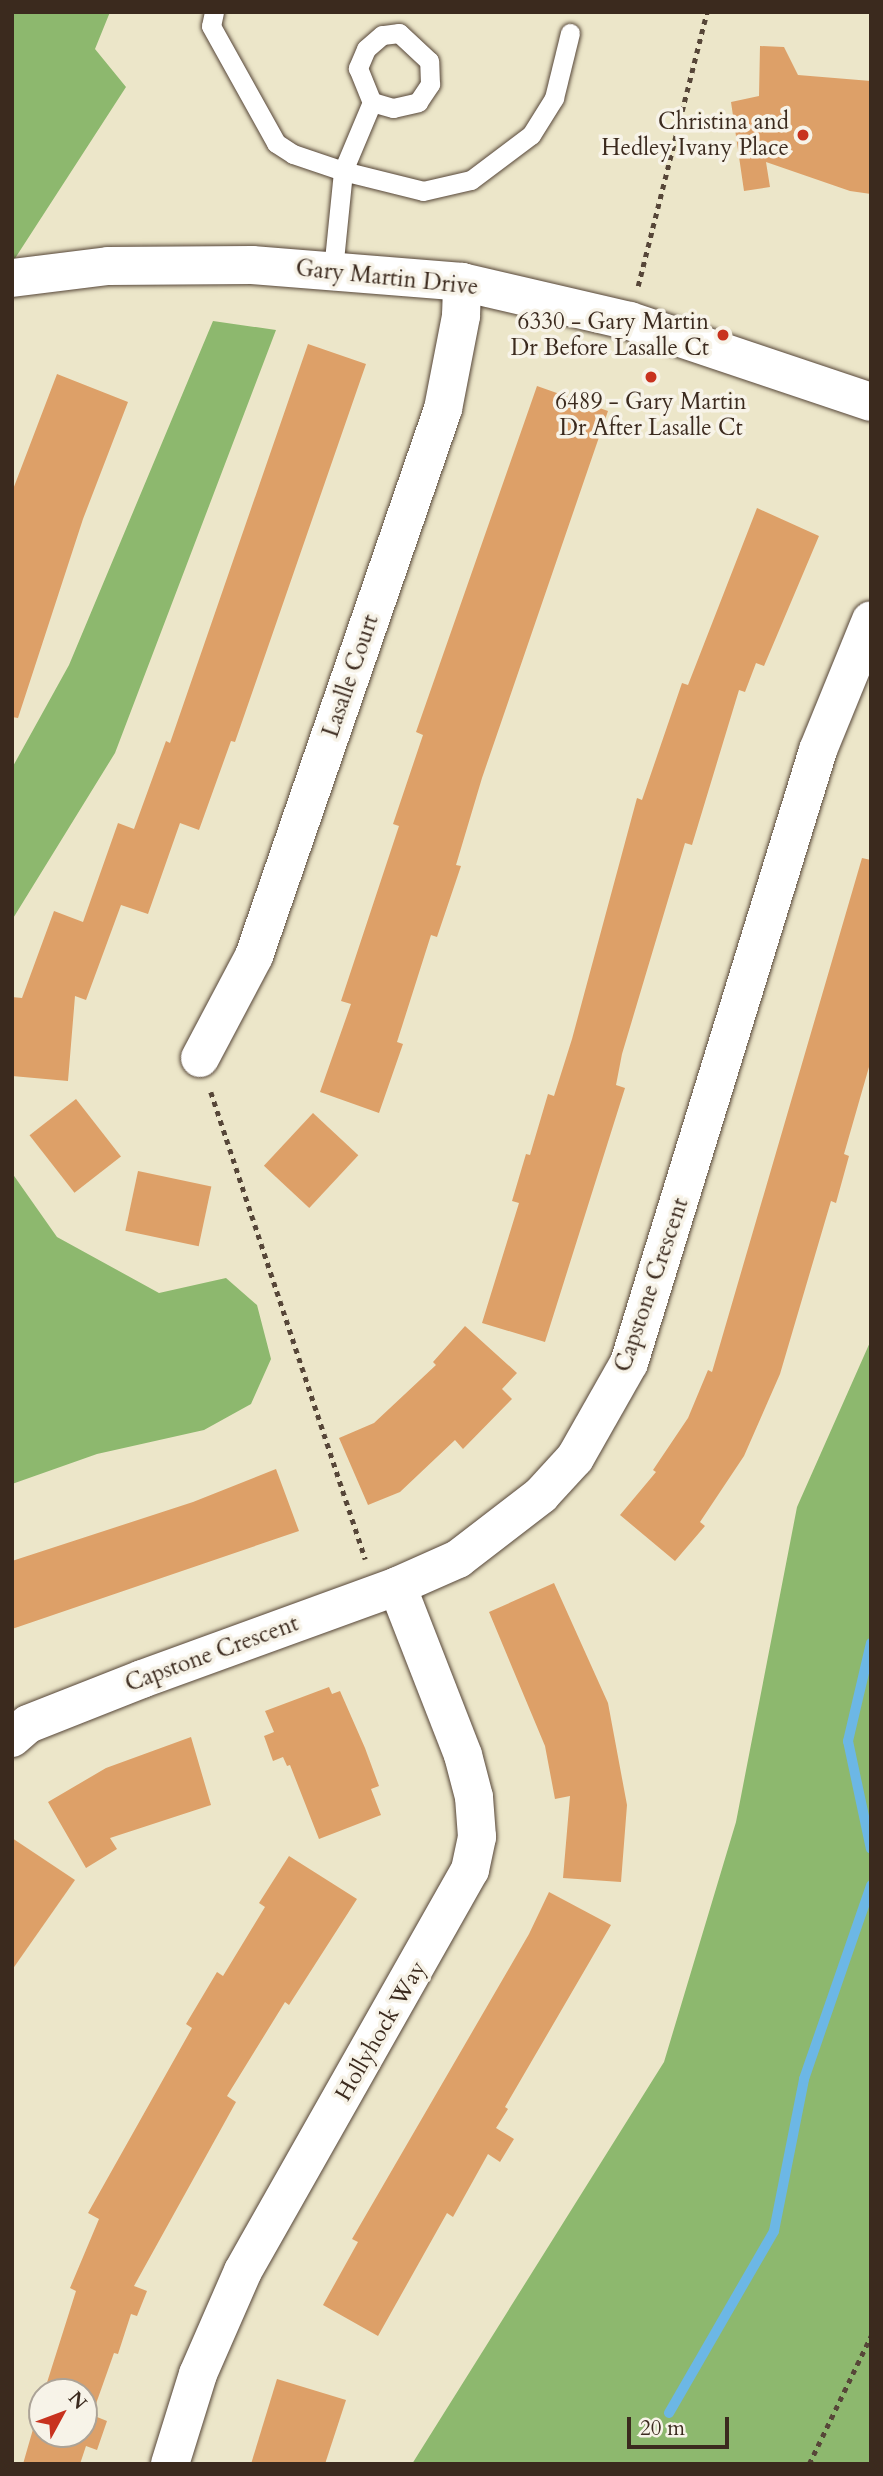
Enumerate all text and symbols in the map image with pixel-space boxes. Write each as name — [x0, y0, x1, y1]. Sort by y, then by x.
place label: Christina and Hedley Ivany Place — [601, 108, 789, 162]
marker: Christina and Hedley Ivany Place — [795, 127, 811, 143]
street label: Gary Martin Drive — [294, 255, 480, 301]
place label: 6330 - Gary Martin Dr Before Lasalle Ct — [511, 308, 709, 362]
marker: 6330 - Gary Martin Dr Before Lasalle Ct — [715, 327, 731, 343]
marker: 6489 - Gary Martin Dr After Lasalle Ct — [643, 369, 659, 385]
place label: 6489 - Gary Martin Dr After Lasalle Ct — [555, 388, 747, 442]
street label: Lasalle Court — [317, 611, 385, 741]
street label: Capstone Crescent — [609, 1194, 695, 1376]
street label: Capstone Crescent — [122, 1610, 302, 1698]
street label: Hollyhock Way — [330, 1956, 432, 2106]
north arrow — [28, 2378, 98, 2448]
text: N — [62, 2386, 93, 2415]
scale bar — [631, 2402, 732, 2446]
text: 20 m — [640, 2414, 685, 2443]

